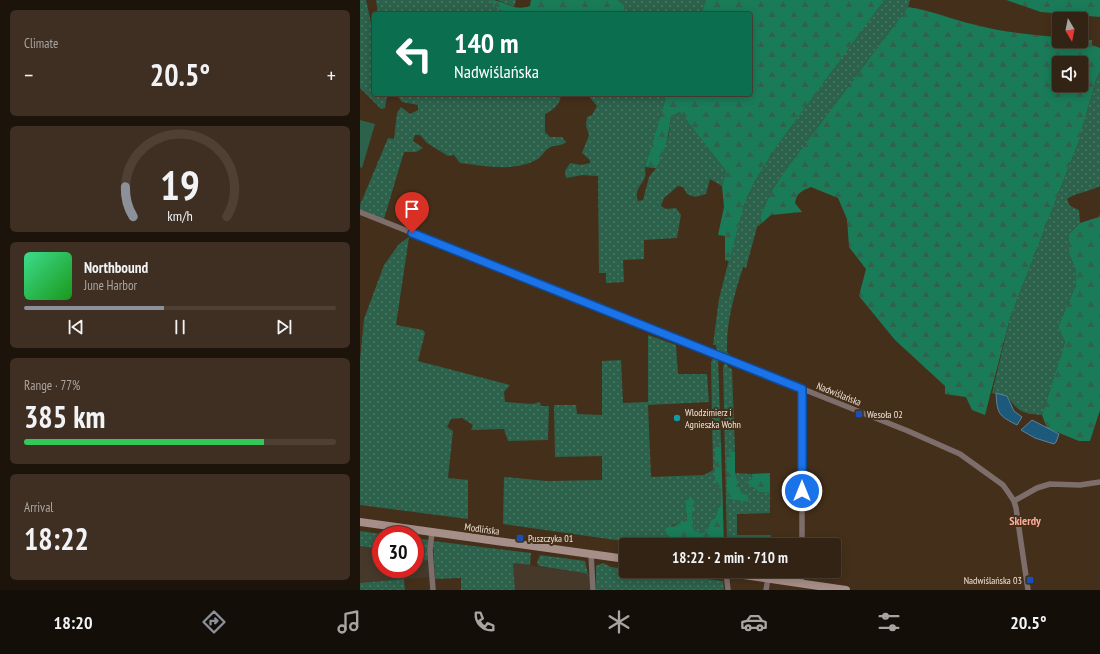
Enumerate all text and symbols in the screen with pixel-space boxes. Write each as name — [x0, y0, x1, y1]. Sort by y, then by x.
north arrow — [1052, 12, 1088, 48]
map controls — [1052, 12, 1088, 92]
text: 140 m — [454, 24, 518, 61]
icon: left — [388, 28, 440, 80]
text: Climate — [24, 35, 58, 52]
text: 20.5° — [150, 55, 210, 94]
button: sound — [1052, 56, 1088, 92]
text: Nadwiślańska — [454, 60, 539, 83]
text: − — [24, 61, 33, 89]
text: + — [327, 61, 336, 89]
text: 19 — [160, 158, 200, 211]
pin — [395, 192, 429, 233]
icon: arrive — [401, 198, 423, 220]
text: km/h — [167, 206, 193, 225]
text: Northbound — [84, 258, 148, 277]
text: June Harbor — [84, 277, 137, 294]
icon: previous — [65, 316, 87, 338]
icon: pause — [169, 316, 191, 338]
icon: next — [273, 316, 295, 338]
text: Range · 77% — [24, 377, 80, 394]
street label: Nadwiślańska — [815, 379, 863, 409]
text: 385 km — [24, 397, 105, 436]
place label: Wlodzimierz i Agnieszka Wohn — [685, 406, 741, 431]
place label: Wesoła 02 — [867, 408, 903, 421]
marker: Wesoła 02 — [854, 409, 864, 419]
marker: Wlodzimierz i Agnieszka Wohn — [672, 413, 682, 423]
position arrow — [781, 470, 823, 512]
text: Arrival — [24, 499, 53, 516]
district label: Skierdy — [1009, 513, 1041, 528]
text: 18:22 — [24, 519, 89, 558]
street label: Modlińska — [464, 520, 500, 538]
speed limit sign: 30 — [372, 526, 424, 578]
place label: Puszczyka 01 — [528, 532, 573, 545]
marker: Puszczyka 01 — [515, 533, 525, 543]
text: 18:22 · 2 min · 710 m — [672, 548, 788, 567]
place label: Nadwiślańska 03 — [964, 574, 1022, 587]
marker: Nadwiślańska 03 — [1025, 575, 1035, 585]
icon: directions — [200, 608, 228, 636]
icon: music — [335, 608, 363, 636]
icon: phone — [470, 608, 498, 636]
icon: climate — [605, 608, 633, 636]
icon: car — [740, 608, 768, 636]
icon: filters — [875, 608, 903, 636]
text: 18:20 — [54, 611, 92, 634]
text: 20.5° — [1010, 611, 1046, 634]

